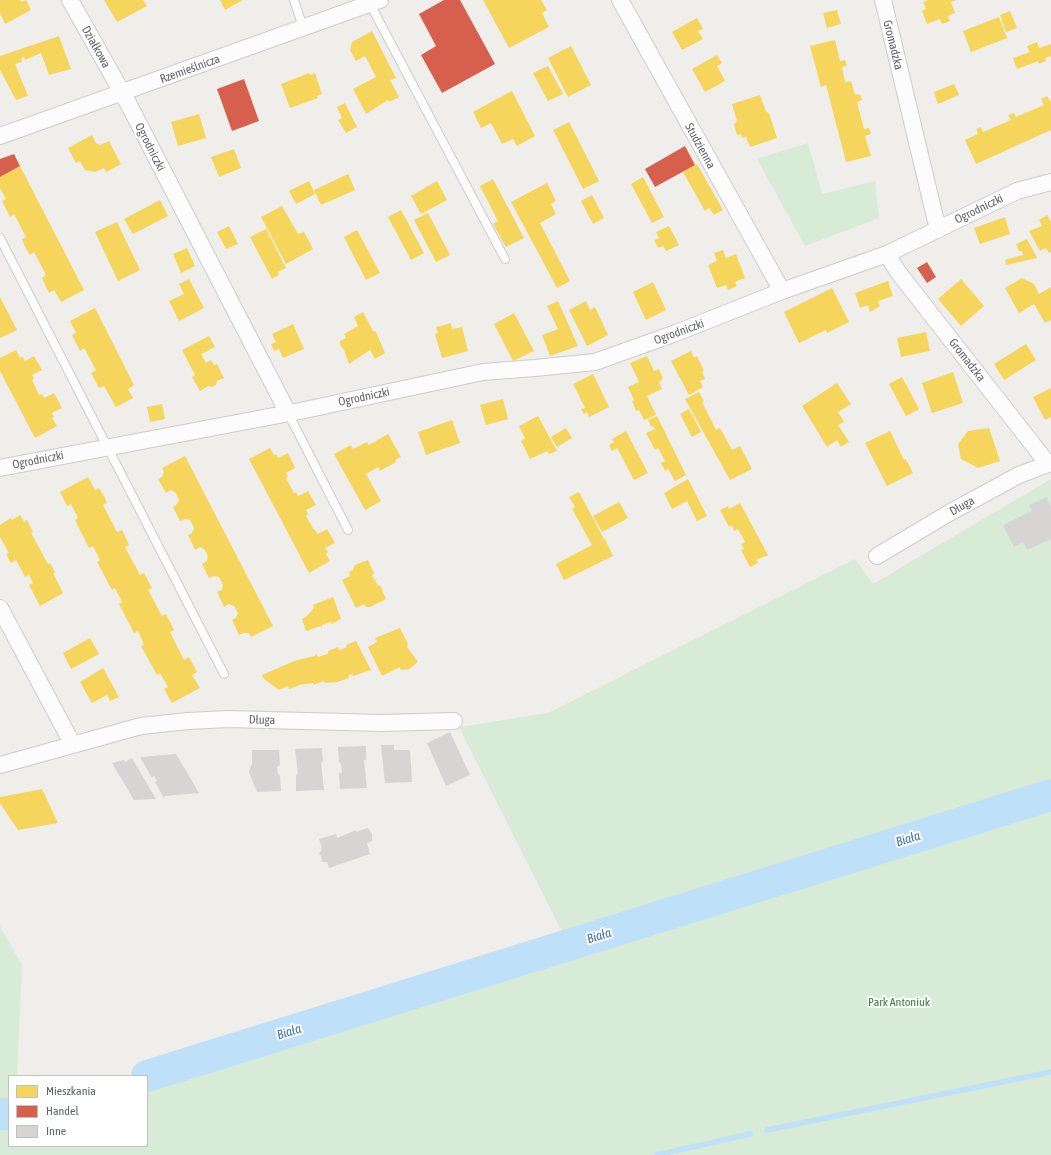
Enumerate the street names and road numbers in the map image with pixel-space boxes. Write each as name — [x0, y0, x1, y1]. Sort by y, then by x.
street label: Gromadzka — [880, 19, 906, 71]
street label: Działkowa — [79, 24, 113, 70]
street label: Rzemieślnicza — [158, 51, 222, 87]
street label: Ogrodniczki — [132, 121, 168, 173]
street label: Studzienna — [682, 121, 718, 171]
street label: Ogrodniczki — [952, 191, 1006, 227]
street label: Ogrodniczki — [652, 316, 706, 348]
street label: Gromadzka — [946, 336, 988, 384]
street label: Ogrodniczki — [337, 385, 391, 409]
street label: Ogrodniczki — [11, 448, 65, 472]
street label: Długa — [947, 493, 977, 519]
street label: Długa — [249, 713, 275, 727]

